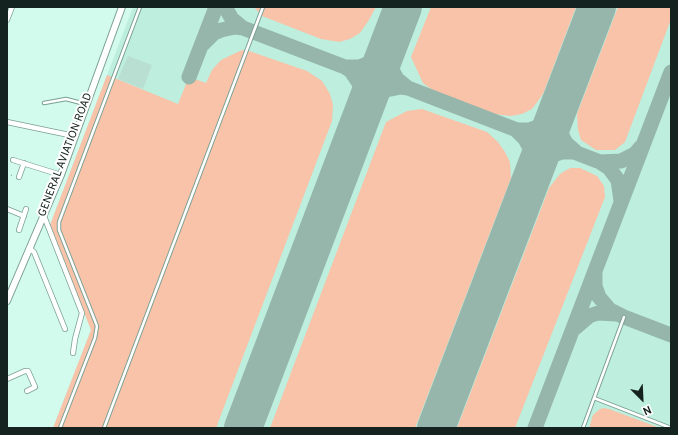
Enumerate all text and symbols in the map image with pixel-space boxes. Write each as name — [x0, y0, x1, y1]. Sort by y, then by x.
street label: GENERAL AVIATION ROAD — [36, 91, 96, 219]
north arrow — [622, 379, 662, 419]
text: N — [640, 402, 653, 418]

